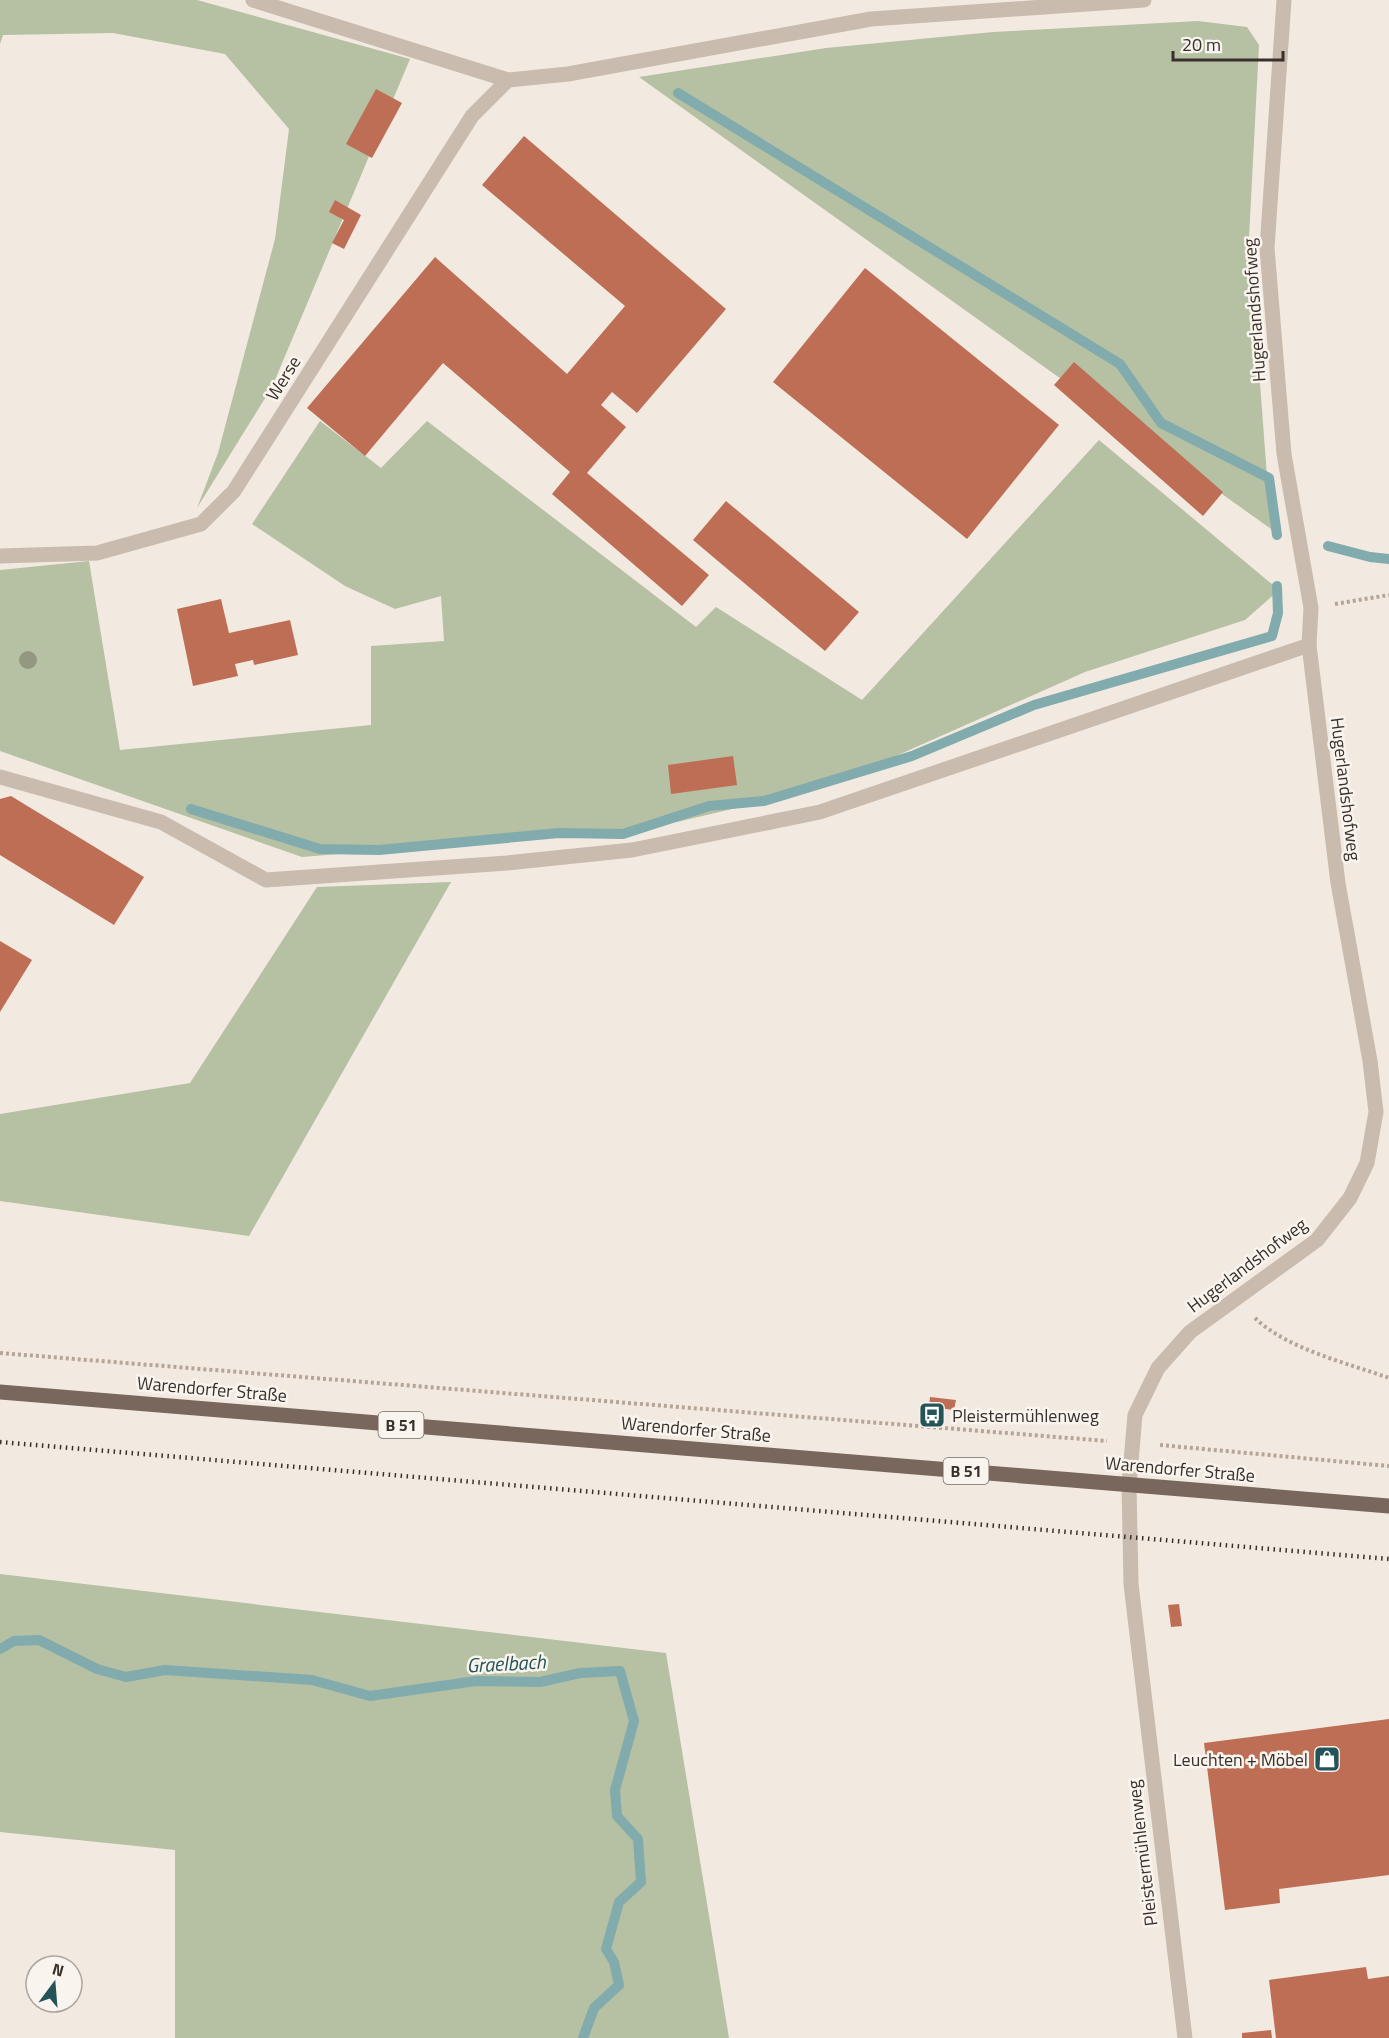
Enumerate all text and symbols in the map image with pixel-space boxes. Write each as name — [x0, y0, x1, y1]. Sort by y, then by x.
scale bar — [1173, 24, 1282, 62]
text: 20 m — [1182, 31, 1221, 58]
street label: Hugerlandshofweg — [1236, 237, 1272, 383]
street label: Werse — [259, 350, 307, 406]
street label: Hugerlandshofweg — [1324, 716, 1368, 862]
street label: Hugerlandshofweg — [1181, 1211, 1313, 1319]
street label: Warendorfer Straße — [136, 1369, 288, 1409]
bus stop icon: Pleistermühlenweg — [917, 1400, 947, 1430]
place label: Pleistermühlenweg — [952, 1402, 1099, 1429]
street label: Warendorfer Straße — [620, 1409, 772, 1449]
road number: B 51 — [378, 1412, 424, 1438]
street label: Warendorfer Straße — [1104, 1449, 1256, 1489]
road number: B 51 — [944, 1458, 988, 1484]
water label: Graelbach — [466, 1645, 547, 1681]
shop icon: Leuchten + Möbel — [1312, 1744, 1342, 1774]
place label: Leuchten + Möbel — [1173, 1746, 1308, 1773]
street label: Pleistermühlenweg — [1120, 1778, 1164, 1928]
north arrow — [24, 1954, 84, 2014]
text: N — [49, 1957, 67, 1983]

